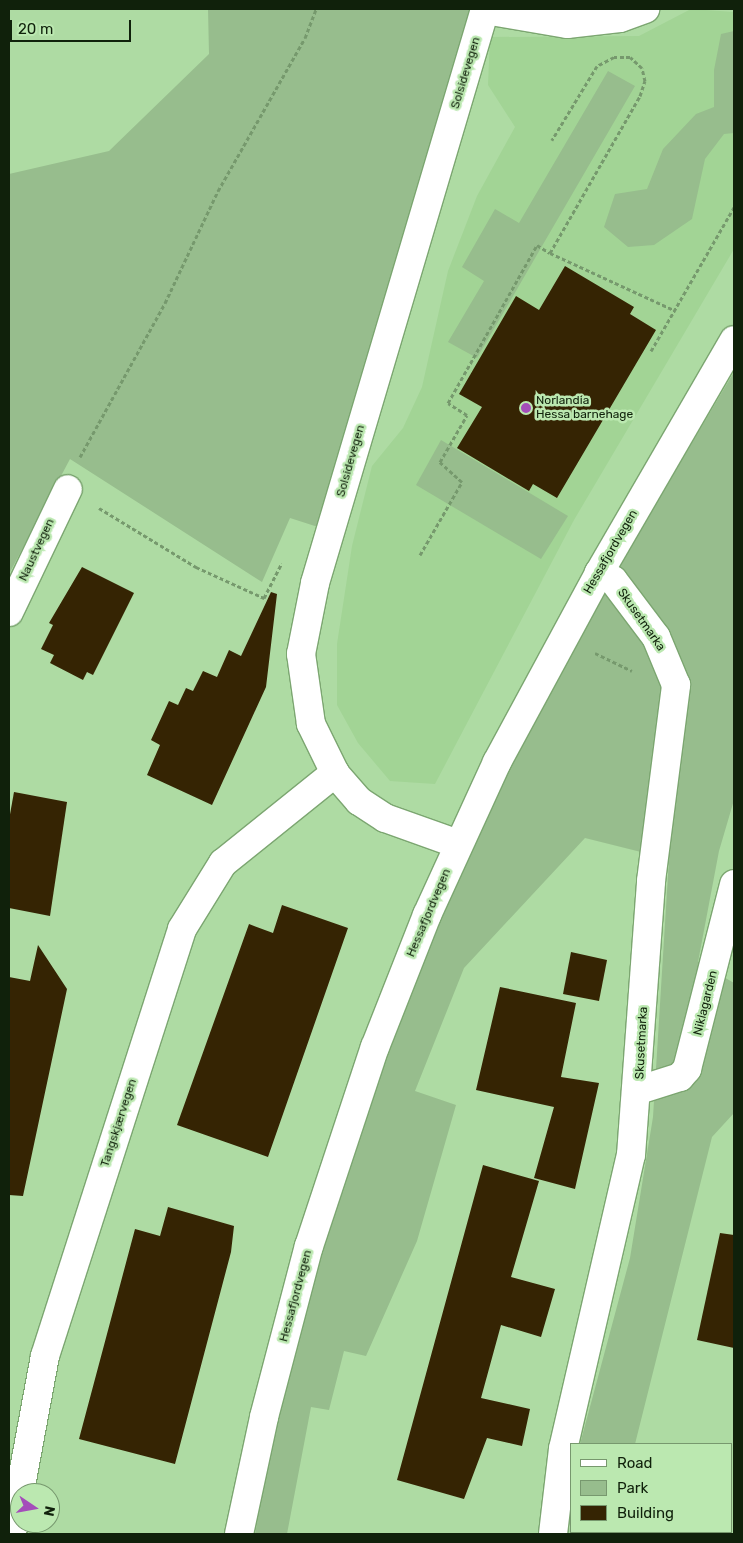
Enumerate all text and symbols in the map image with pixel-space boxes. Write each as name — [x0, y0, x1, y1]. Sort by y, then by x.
scale bar — [12, 10, 134, 42]
text: 20 m — [18, 20, 53, 38]
street label: Solsidevegen — [448, 35, 484, 111]
place label: Norlandia Hessa barnehage — [536, 394, 633, 422]
marker: Norlandia Hessa barnehage — [520, 402, 532, 414]
street label: Solsidevegen — [334, 423, 368, 499]
street label: Hessafjordvegen — [581, 507, 641, 597]
street label: Naustvegen — [16, 516, 58, 584]
street label: Skusetmarka — [614, 586, 668, 654]
street label: Hessafjordvegen — [404, 867, 454, 959]
street label: Niklagarden — [691, 969, 721, 1037]
street label: Skusetmarka — [633, 1006, 651, 1080]
street label: Tangskjærvegen — [98, 1077, 140, 1169]
street label: Hessafjordvegen — [277, 1248, 315, 1344]
legend — [570, 1443, 733, 1533]
text: Road — [617, 1454, 653, 1472]
text: Park — [617, 1479, 648, 1497]
north arrow — [10, 1483, 60, 1533]
text: N — [40, 1504, 59, 1518]
text: Building — [617, 1504, 674, 1522]

